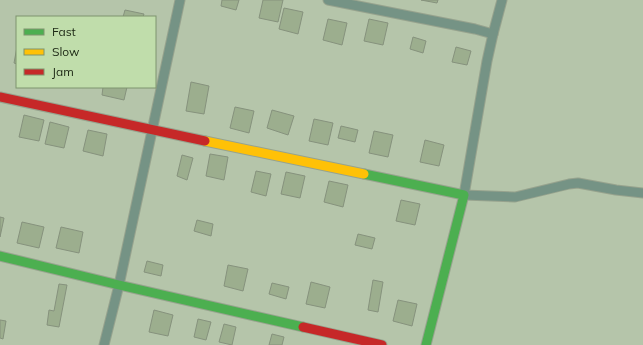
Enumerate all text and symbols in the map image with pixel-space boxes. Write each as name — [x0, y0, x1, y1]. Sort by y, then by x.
legend — [16, 16, 156, 88]
text: Fast — [52, 24, 76, 39]
text: Slow — [52, 44, 80, 59]
text: Jam — [52, 64, 74, 79]

